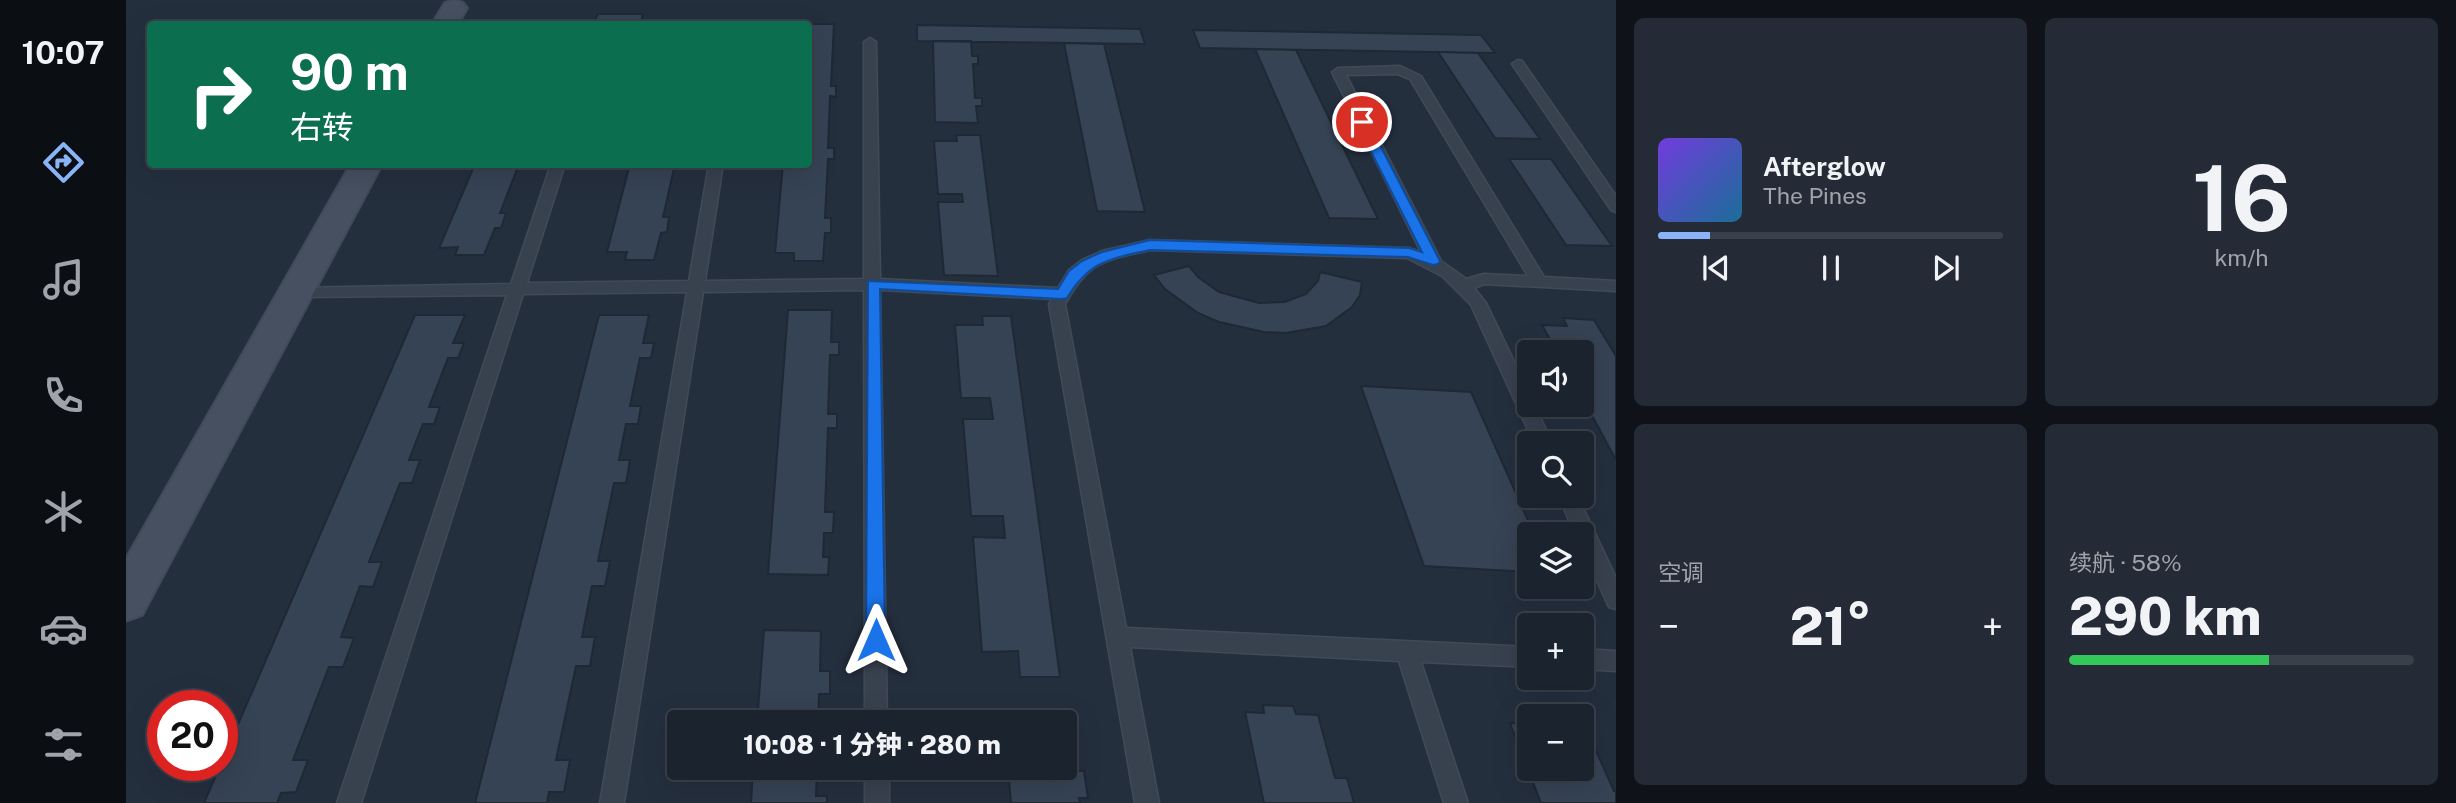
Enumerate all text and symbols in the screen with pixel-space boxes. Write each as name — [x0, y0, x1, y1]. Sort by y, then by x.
text: 10:07 — [21, 34, 105, 71]
text: 90 m — [290, 43, 409, 101]
icon: right — [175, 49, 266, 140]
pin — [1332, 92, 1392, 152]
icon: arrive — [1343, 103, 1381, 141]
text: 右转 — [290, 109, 354, 146]
icon: directions — [39, 138, 88, 187]
text: 16 — [2192, 145, 2291, 251]
text: Afterglow — [1763, 151, 1886, 182]
text: The Pines — [1763, 182, 1867, 209]
text: km/h — [2214, 244, 2269, 271]
icon: previous — [1697, 249, 1735, 287]
icon: pause — [1812, 249, 1850, 287]
icon: next — [1927, 249, 1965, 287]
icon: music — [39, 255, 88, 304]
map controls — [1517, 340, 1594, 781]
button: sound — [1517, 340, 1594, 417]
icon: phone — [39, 371, 88, 420]
button: search — [1517, 431, 1594, 508]
icon: climate — [39, 487, 88, 536]
button: layers — [1517, 522, 1594, 599]
text: 续航 · 58% — [2069, 549, 2182, 576]
text: 空调 — [1658, 559, 1704, 586]
text: 290 km — [2069, 586, 2261, 647]
text: 21° — [1790, 596, 1871, 657]
position arrow — [839, 603, 913, 677]
icon: car — [39, 604, 88, 653]
text: − — [1658, 604, 1679, 649]
text: + — [1982, 604, 2003, 649]
button: + — [1517, 613, 1594, 690]
speed limit sign: 20 — [147, 690, 238, 781]
button: − — [1517, 704, 1594, 781]
icon: filters — [39, 720, 88, 769]
text: 10:08 · 1 分钟 · 280 m — [743, 729, 1001, 760]

